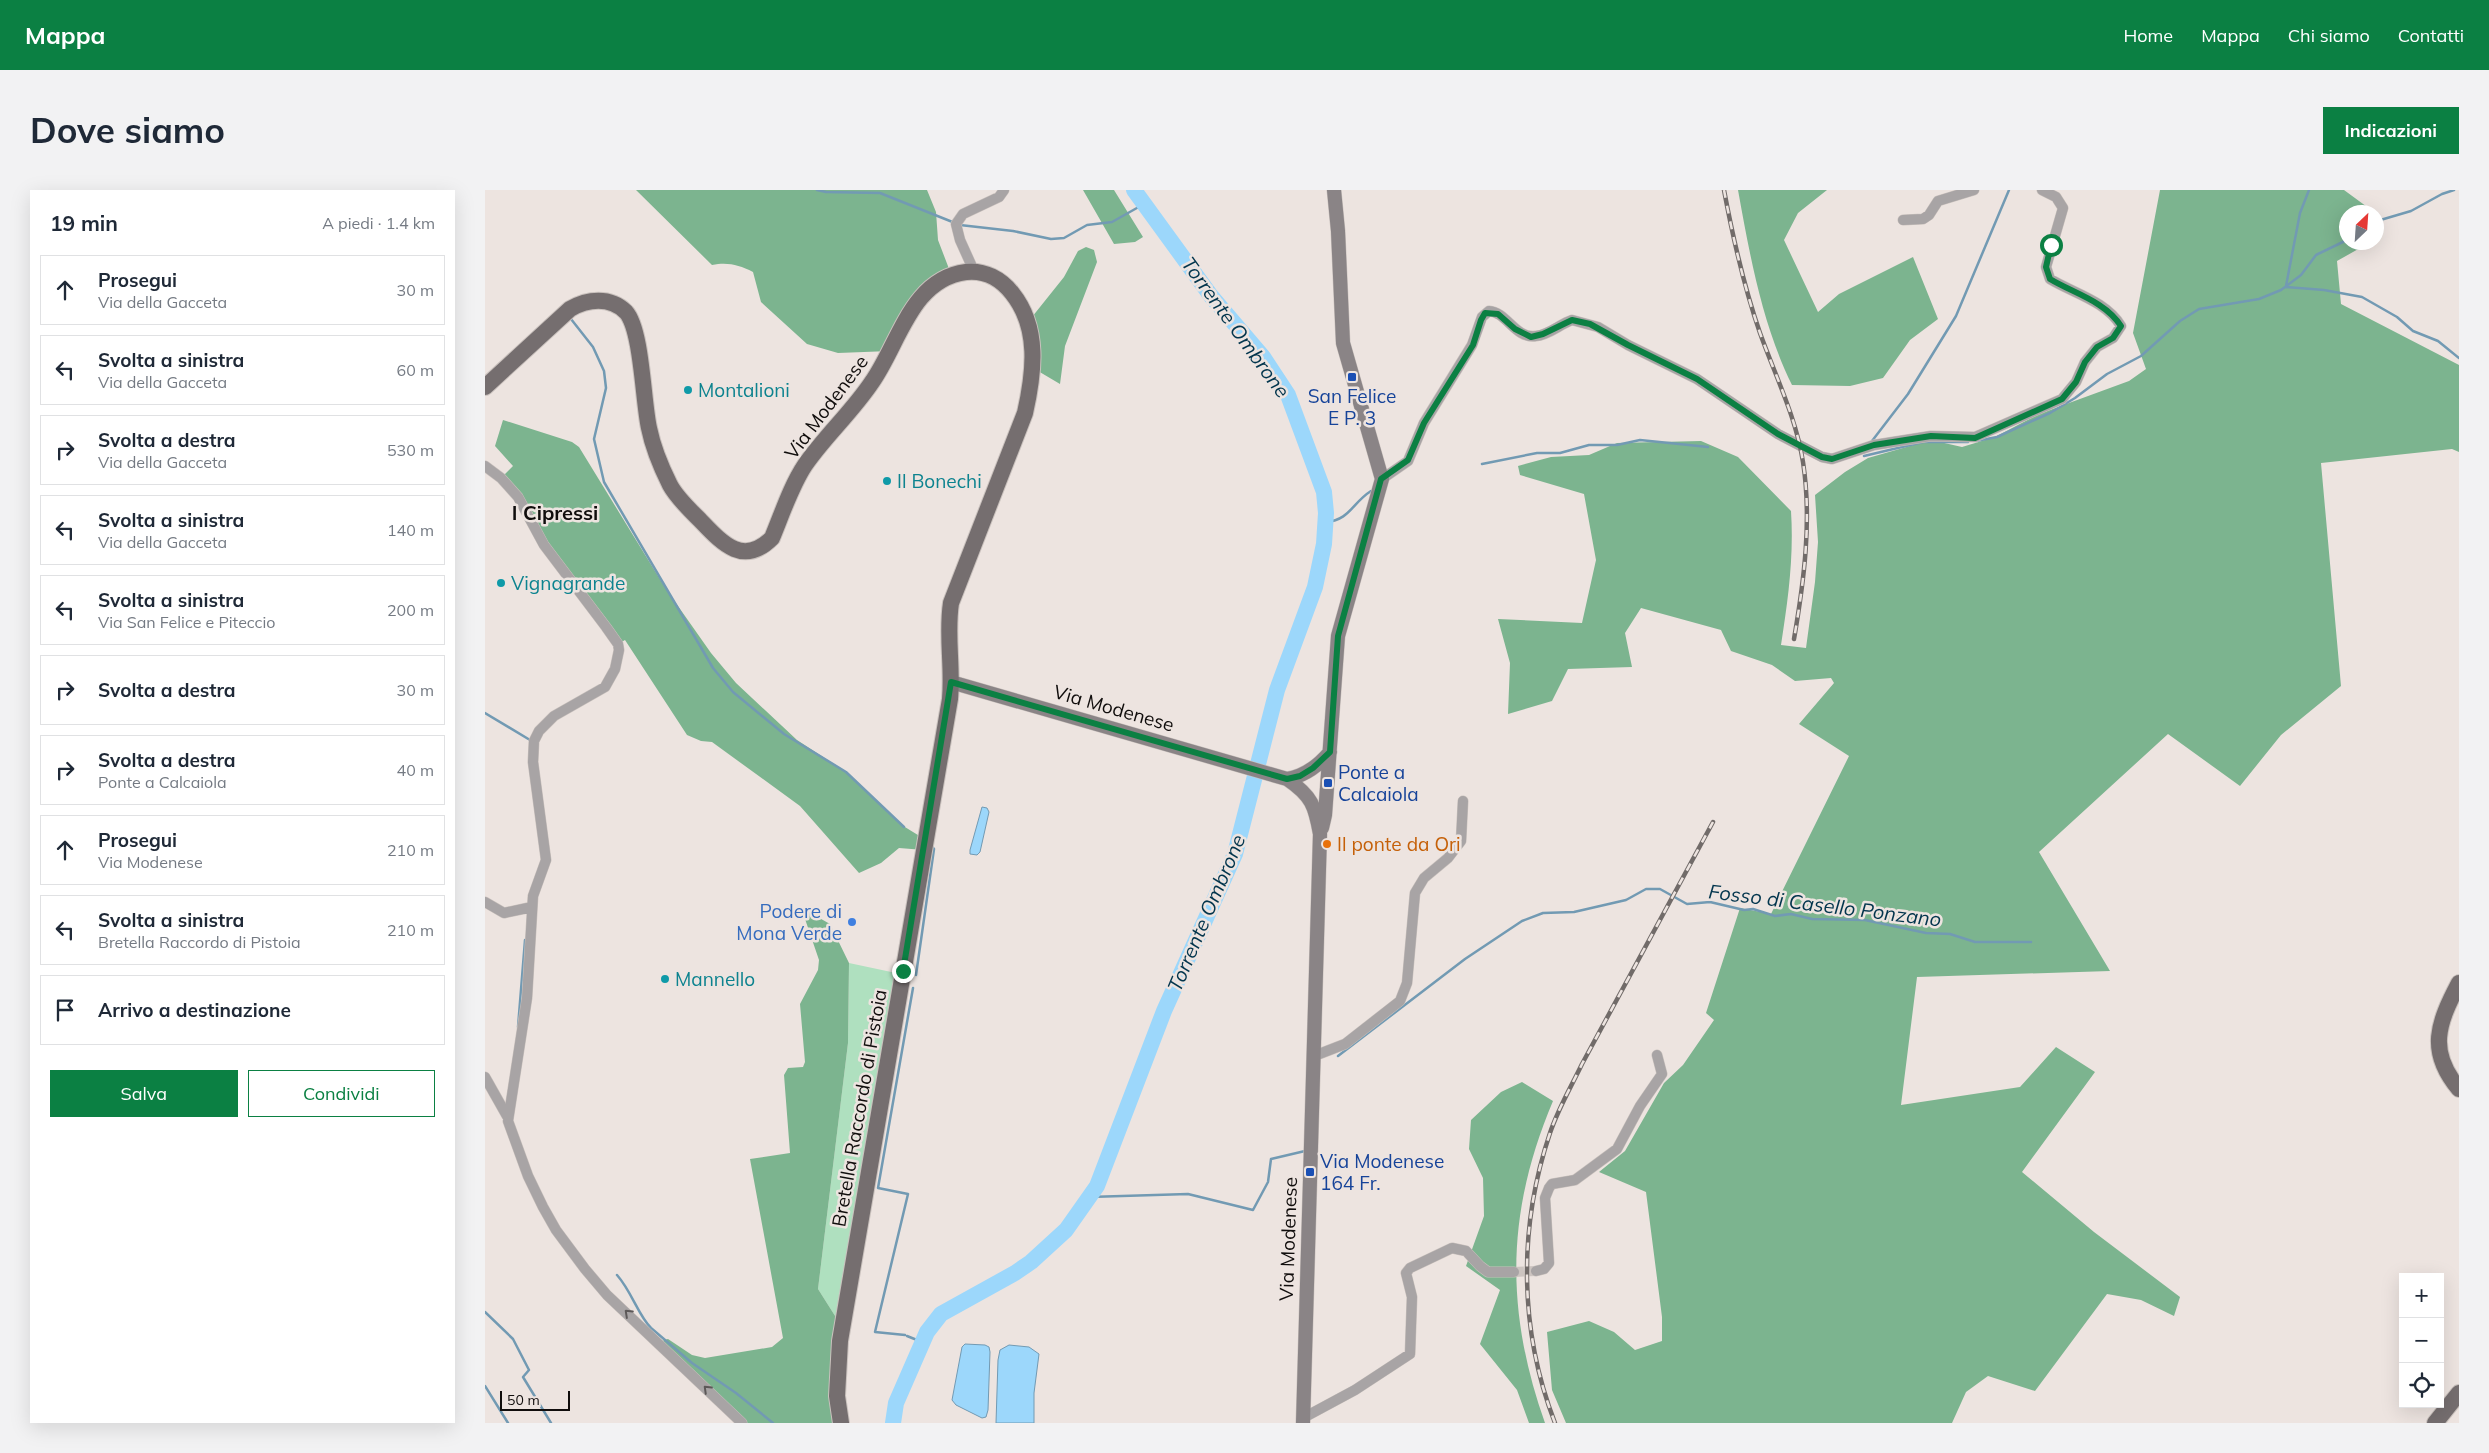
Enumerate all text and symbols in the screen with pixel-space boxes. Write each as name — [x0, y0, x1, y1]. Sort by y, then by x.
text: Mappa — [25, 20, 105, 50]
text: Home — [2123, 24, 2173, 47]
text: Mappa — [2201, 24, 2260, 47]
text: Chi siamo — [2288, 24, 2370, 47]
text: Contatti — [2398, 24, 2464, 47]
button: Indicazioni — [2323, 107, 2459, 154]
text: Dove siamo — [30, 108, 225, 152]
north arrow — [2339, 205, 2384, 250]
text: 19 min — [50, 210, 118, 236]
text: A piedi · 1.4 km — [322, 213, 435, 233]
route start — [2040, 234, 2063, 257]
water label: Torrente Ombrone — [1176, 252, 1296, 402]
text: Prosegui — [98, 268, 177, 292]
icon: ahead — [51, 276, 79, 304]
text: 30 m — [397, 280, 434, 300]
text: Via della Gacceta — [98, 292, 227, 312]
text: Svolta a sinistra — [98, 348, 244, 372]
street label: Via Modenese — [779, 350, 873, 464]
icon: left — [51, 356, 79, 384]
text: 60 m — [397, 360, 434, 380]
marker: San Felice E P. 3 — [1346, 371, 1358, 383]
text: Via della Gacceta — [98, 372, 227, 392]
place label: Montalioni — [698, 378, 790, 402]
marker: Montalioni — [682, 384, 694, 396]
place label: San Felice E P. 3 — [1308, 384, 1396, 430]
text: Svolta a destra — [98, 428, 236, 452]
icon: right — [51, 436, 79, 464]
text: 530 m — [387, 440, 434, 460]
text: Via della Gacceta — [98, 452, 227, 472]
place label: Il Bonechi — [897, 469, 982, 493]
marker: Il Bonechi — [881, 475, 893, 487]
district label: I Cipressi — [512, 500, 598, 525]
text: Svolta a sinistra — [98, 508, 244, 532]
icon: left — [51, 516, 79, 544]
text: 140 m — [387, 520, 434, 540]
text: Via della Gacceta — [98, 532, 227, 552]
place label: Vignagrande — [511, 571, 625, 595]
marker: Vignagrande — [495, 577, 507, 589]
text: Svolta a sinistra — [98, 588, 244, 612]
icon: left — [51, 596, 79, 624]
text: 200 m — [387, 600, 434, 620]
text: Via San Felice e Piteccio — [98, 612, 275, 632]
icon: right — [51, 676, 79, 704]
text: Svolta a destra — [98, 678, 236, 702]
street label: Via Modenese — [1051, 679, 1177, 737]
text: 30 m — [397, 680, 434, 700]
text: Svolta a destra — [98, 748, 236, 772]
icon: right — [51, 756, 79, 784]
text: 40 m — [397, 760, 434, 780]
place label: Ponte a Calcaiola — [1338, 760, 1419, 806]
text: Ponte a Calcaiola — [98, 772, 227, 792]
marker: Ponte a Calcaiola — [1322, 777, 1334, 789]
text: Prosegui — [98, 828, 177, 852]
water label: Torrente Ombrone — [1162, 831, 1250, 995]
place label: Il ponte da Ori — [1337, 832, 1460, 856]
icon: ahead — [51, 836, 79, 864]
marker: Il ponte da Ori — [1321, 838, 1333, 850]
text: 210 m — [387, 840, 434, 860]
text: Via Modenese — [98, 852, 203, 872]
water label: Fosso di Casello Ponzano — [1707, 878, 1943, 932]
place label: Podere di Mona Verde — [736, 899, 842, 945]
text: Svolta a sinistra — [98, 908, 244, 932]
icon: left — [51, 916, 79, 944]
marker: Podere di Mona Verde — [846, 916, 858, 928]
text: 210 m — [387, 920, 434, 940]
text: Bretella Raccordo di Pistoia — [98, 932, 301, 952]
route end — [892, 960, 915, 983]
place label: Mannello — [675, 967, 755, 991]
marker: Mannello — [659, 973, 671, 985]
street label: Bretella Raccordo di Pistoia — [826, 987, 892, 1229]
icon: arrive — [51, 996, 79, 1024]
text: Arrivo a destinazione — [98, 998, 291, 1022]
button: Salva — [50, 1070, 238, 1117]
button: Condividi — [248, 1070, 435, 1117]
place label: Via Modenese 164 Fr. — [1320, 1149, 1444, 1195]
marker: Via Modenese 164 Fr. — [1304, 1166, 1316, 1178]
street label: Via Modenese — [1274, 1176, 1302, 1302]
map controls — [2399, 1273, 2444, 1408]
button: + — [2399, 1273, 2444, 1318]
one-way arrow — [624, 1310, 633, 1319]
button: − — [2399, 1318, 2444, 1363]
button: locate — [2399, 1363, 2444, 1408]
one-way arrow — [704, 1386, 713, 1395]
scale bar — [500, 1388, 570, 1411]
text: 50 m — [507, 1391, 540, 1409]

